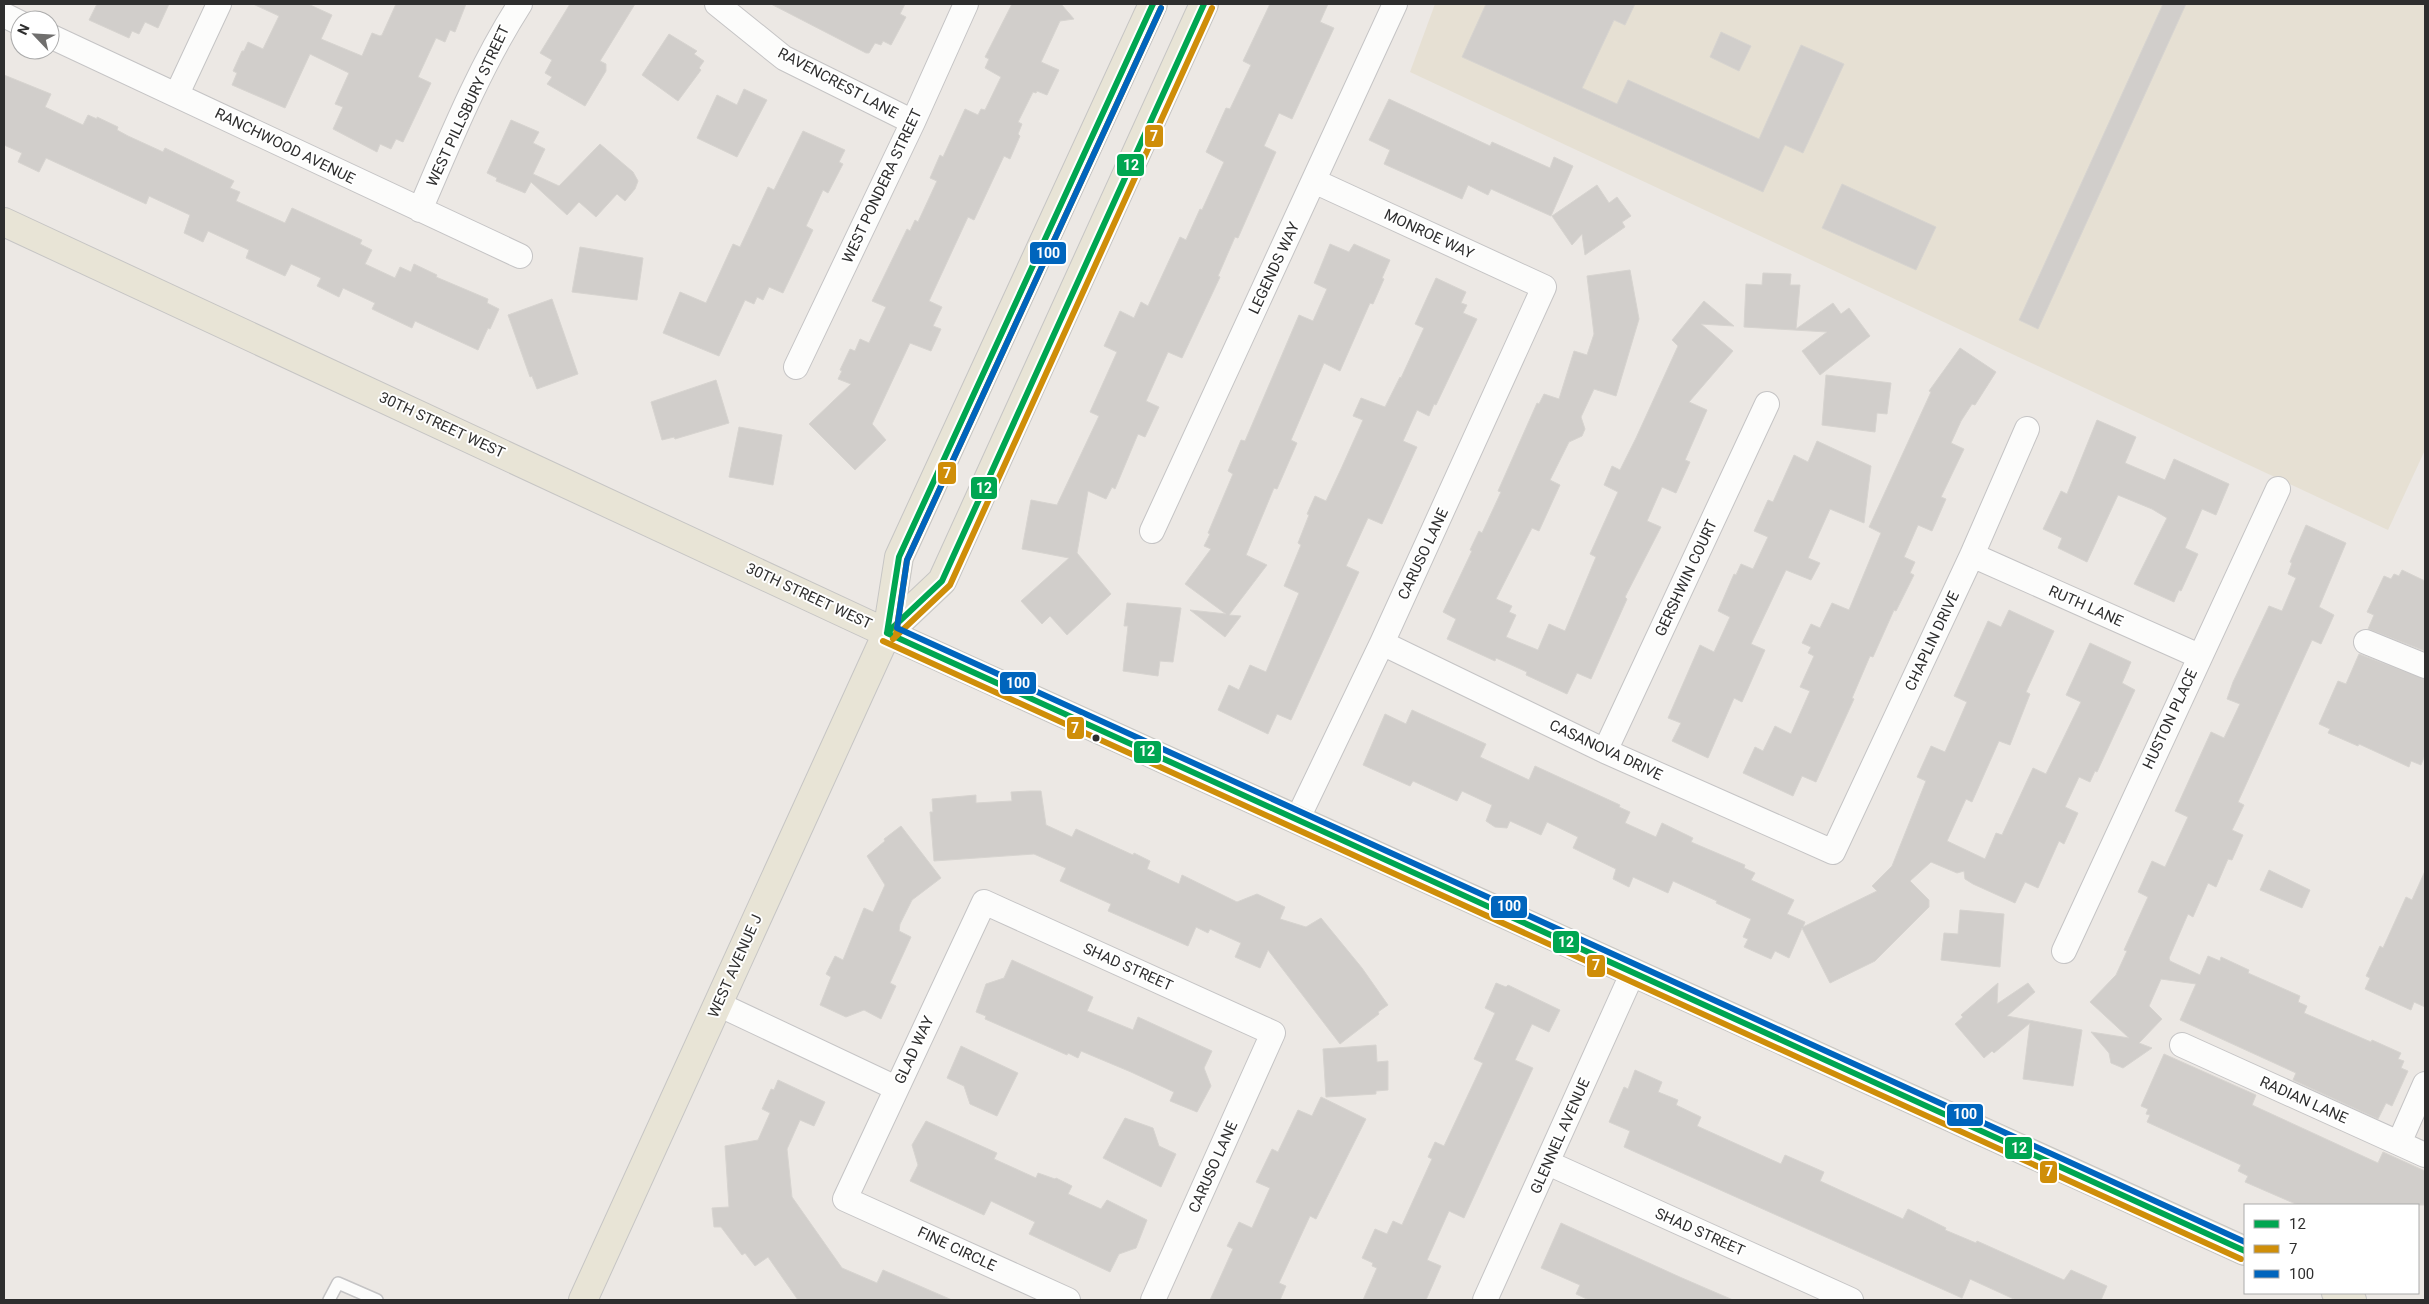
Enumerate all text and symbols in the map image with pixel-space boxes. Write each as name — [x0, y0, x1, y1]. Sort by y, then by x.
north arrow — [10, 10, 60, 60]
text: N — [14, 22, 33, 37]
street label: WEST PILLSBURY STREET — [423, 23, 513, 189]
street label: RAVENCREST LANE — [775, 44, 901, 122]
street label: RANCHWOOD AVENUE — [212, 104, 359, 188]
street label: WEST PONDERA STREET — [838, 106, 926, 266]
line badge: 7 — [1144, 124, 1164, 148]
text: 7 — [1150, 128, 1158, 144]
line badge: 12 — [1116, 153, 1145, 177]
text: 12 — [1123, 157, 1139, 173]
street label: MONROE WAY — [1381, 205, 1477, 263]
street label: LEGENDS WAY — [1245, 219, 1303, 317]
line badge: 100 — [1029, 241, 1067, 265]
text: 100 — [1036, 245, 1060, 261]
street label: 30TH STREET WEST — [376, 388, 508, 462]
line badge: 7 — [937, 461, 957, 485]
text: 7 — [943, 465, 951, 481]
line badge: 12 — [970, 476, 998, 500]
text: 12 — [976, 480, 992, 496]
street label: CARUSO LANE — [1394, 505, 1452, 603]
street label: GERSHWIN COURT — [1651, 517, 1721, 639]
street label: 30TH STREET WEST — [743, 559, 875, 633]
street label: RUTH LANE — [2046, 582, 2126, 631]
street label: CHAPLIN DRIVE — [1901, 588, 1963, 694]
street label: HUSTON PLACE — [2139, 666, 2201, 772]
line badge: 100 — [999, 671, 1037, 695]
text: 100 — [1006, 675, 1030, 691]
line badge: 7 — [1066, 716, 1085, 740]
street label: CASANOVA DRIVE — [1547, 716, 1666, 784]
text: 7 — [1071, 720, 1079, 736]
unlabelled marker — [1091, 733, 1101, 743]
line badge: 12 — [1133, 740, 1162, 764]
text: 12 — [1139, 743, 1155, 759]
line badge: 100 — [1490, 895, 1528, 919]
text: 100 — [1497, 898, 1521, 914]
street label: WEST AVENUE J — [704, 912, 766, 1020]
line badge: 12 — [1552, 930, 1580, 954]
text: 12 — [1558, 934, 1574, 950]
street label: SHAD STREET — [1080, 939, 1176, 995]
line badge: 7 — [1586, 954, 1606, 978]
text: 7 — [1592, 957, 1600, 973]
street label: GLAD WAY — [890, 1013, 938, 1087]
street label: RADIAN LANE — [2257, 1073, 2351, 1128]
street label: GLENNEL AVENUE — [1526, 1075, 1594, 1197]
line badge: 100 — [1946, 1103, 1984, 1127]
text: 100 — [1953, 1106, 1977, 1122]
street label: CARUSO LANE — [1185, 1118, 1241, 1216]
line badge: 12 — [2004, 1136, 2033, 1160]
text: 12 — [2011, 1140, 2027, 1156]
line badge: 7 — [2039, 1160, 2058, 1184]
text: 7 — [2045, 1163, 2053, 1179]
street label: SHAD STREET — [1652, 1204, 1748, 1260]
legend — [2244, 1204, 2419, 1294]
text: 12 — [2289, 1215, 2306, 1233]
street label: FINE CIRCLE — [915, 1223, 1000, 1275]
text: 7 — [2289, 1240, 2297, 1258]
text: 100 — [2289, 1265, 2314, 1283]

